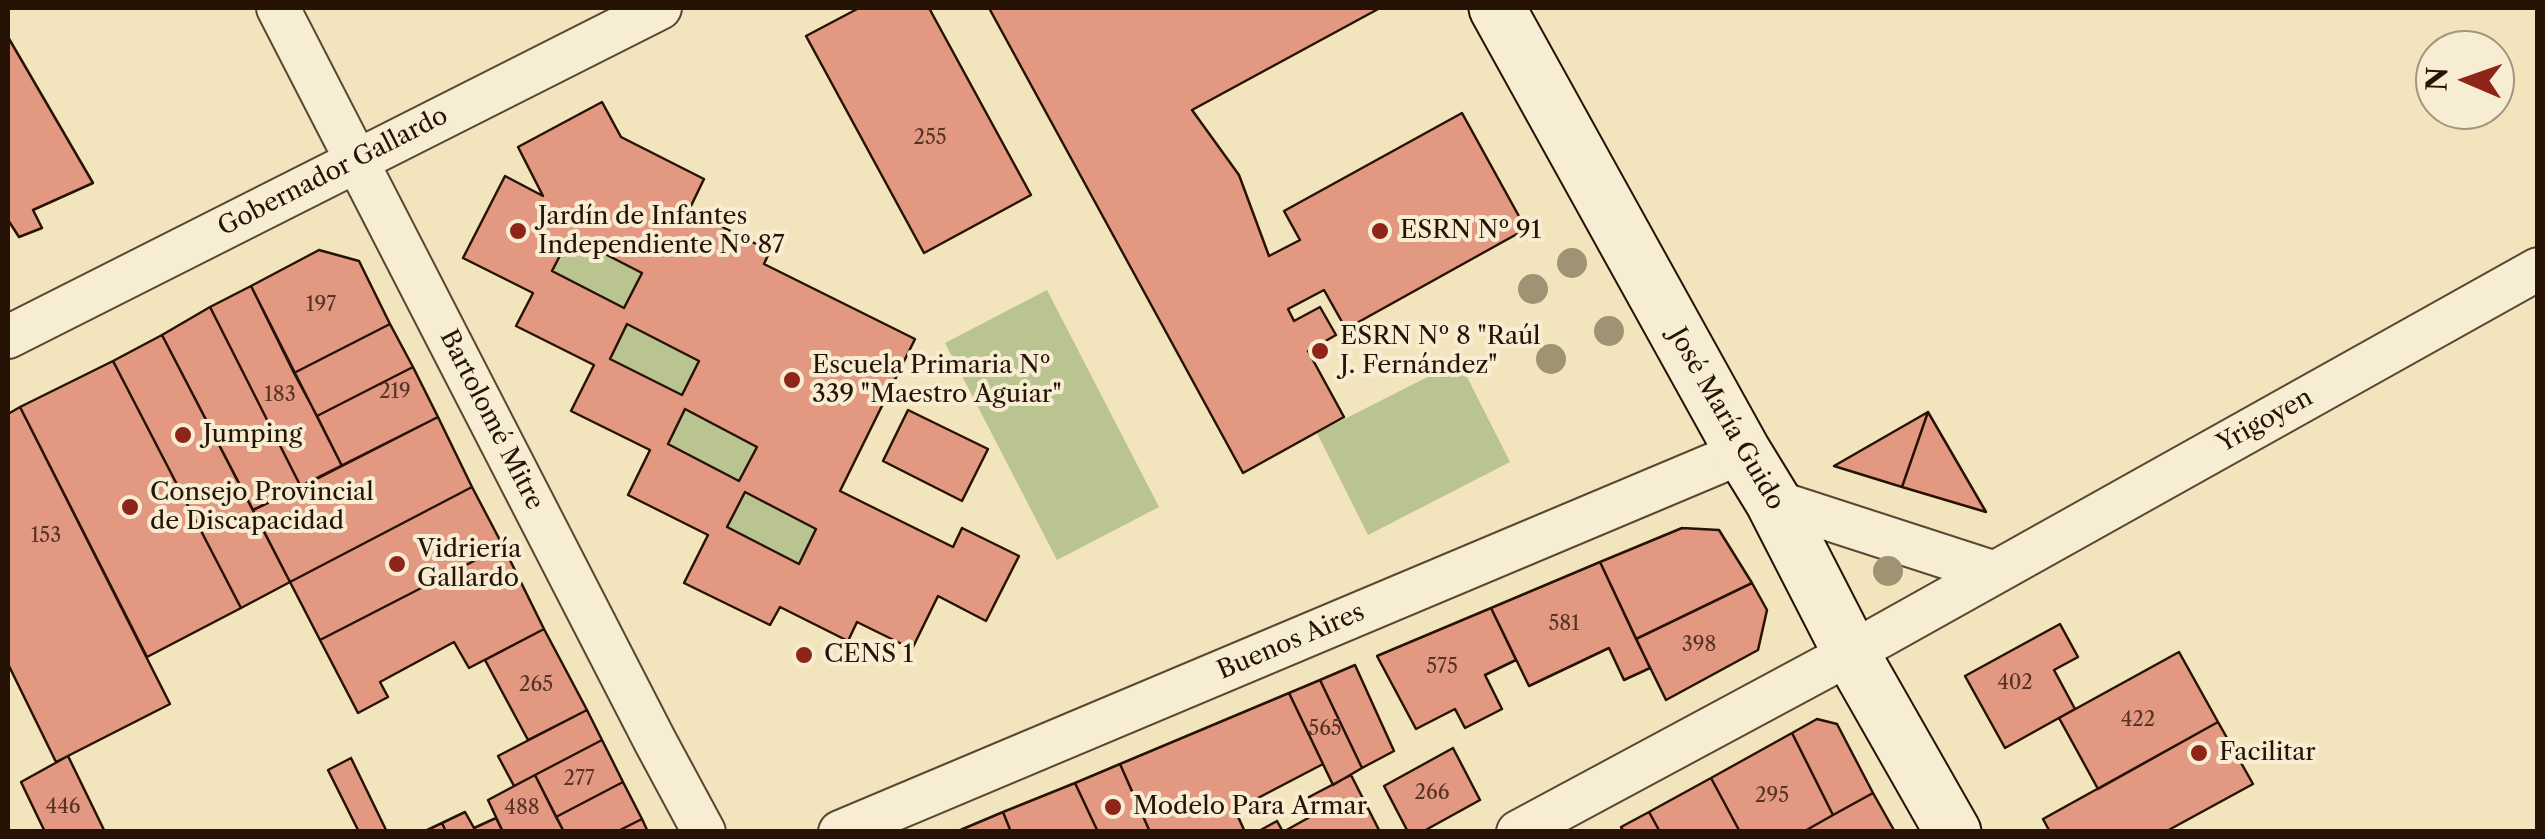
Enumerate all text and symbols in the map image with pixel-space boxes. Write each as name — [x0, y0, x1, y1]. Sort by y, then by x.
north arrow — [2415, 30, 2515, 130]
text: N — [2420, 66, 2454, 92]
street label: Gobernador Gallardo — [213, 101, 453, 243]
house number: 255 — [913, 126, 947, 150]
place label: Jardín de Infantes Independiente Nº 87 — [538, 202, 785, 261]
place label: ESRN Nº 91 — [1400, 216, 1541, 246]
marker: Jardín de Infantes Independiente Nº 87 — [507, 220, 529, 242]
marker: ESRN Nº 91 — [1369, 220, 1391, 242]
house number: 197 — [306, 293, 336, 317]
place label: ESRN Nº 8 "Raúl J. Fernández" — [1340, 322, 1541, 381]
street label: José María Guido — [1662, 323, 1790, 515]
street label: Bartolomé Mitre — [433, 325, 549, 515]
marker: ESRN Nº 8 "Raúl J. Fernández" — [1309, 340, 1331, 362]
place label: Escuela Primaria Nº 339 "Maestro Aguiar" — [812, 351, 1062, 410]
marker: Escuela Primaria Nº 339 "Maestro Aguiar" — [781, 369, 803, 391]
house number: 219 — [379, 380, 411, 404]
house number: 183 — [264, 383, 296, 407]
street label: Yrigoyen — [2212, 383, 2318, 459]
place label: Jumping — [203, 420, 302, 450]
marker: Jumping — [172, 424, 194, 446]
place label: Consejo Provincial de Discapacidad — [150, 478, 374, 537]
marker: Consejo Provincial de Discapacidad — [119, 496, 141, 518]
house number: 153 — [31, 524, 61, 548]
place label: Vidriería Gallardo — [417, 535, 521, 594]
marker: Vidriería Gallardo — [386, 553, 408, 575]
street label: Buenos Aires — [1213, 598, 1369, 686]
house number: 581 — [1548, 612, 1580, 636]
house number: 398 — [1682, 633, 1716, 657]
place label: CENS 1 — [824, 640, 913, 670]
marker: CENS 1 — [793, 644, 815, 666]
house number: 575 — [1426, 655, 1458, 679]
house number: 402 — [1997, 671, 2033, 695]
house number: 265 — [519, 673, 553, 697]
house number: 422 — [2121, 708, 2155, 732]
house number: 565 — [1308, 717, 1342, 741]
place label: Facilitar — [2219, 738, 2316, 768]
marker: Facilitar — [2188, 742, 2210, 764]
house number: 277 — [563, 767, 595, 791]
house number: 266 — [1415, 781, 1449, 805]
house number: 295 — [1755, 784, 1789, 808]
place label: Modelo Para Armar — [1133, 792, 1367, 822]
house number: 446 — [46, 795, 80, 819]
house number: 488 — [504, 796, 540, 820]
marker: Modelo Para Armar — [1102, 796, 1124, 818]

